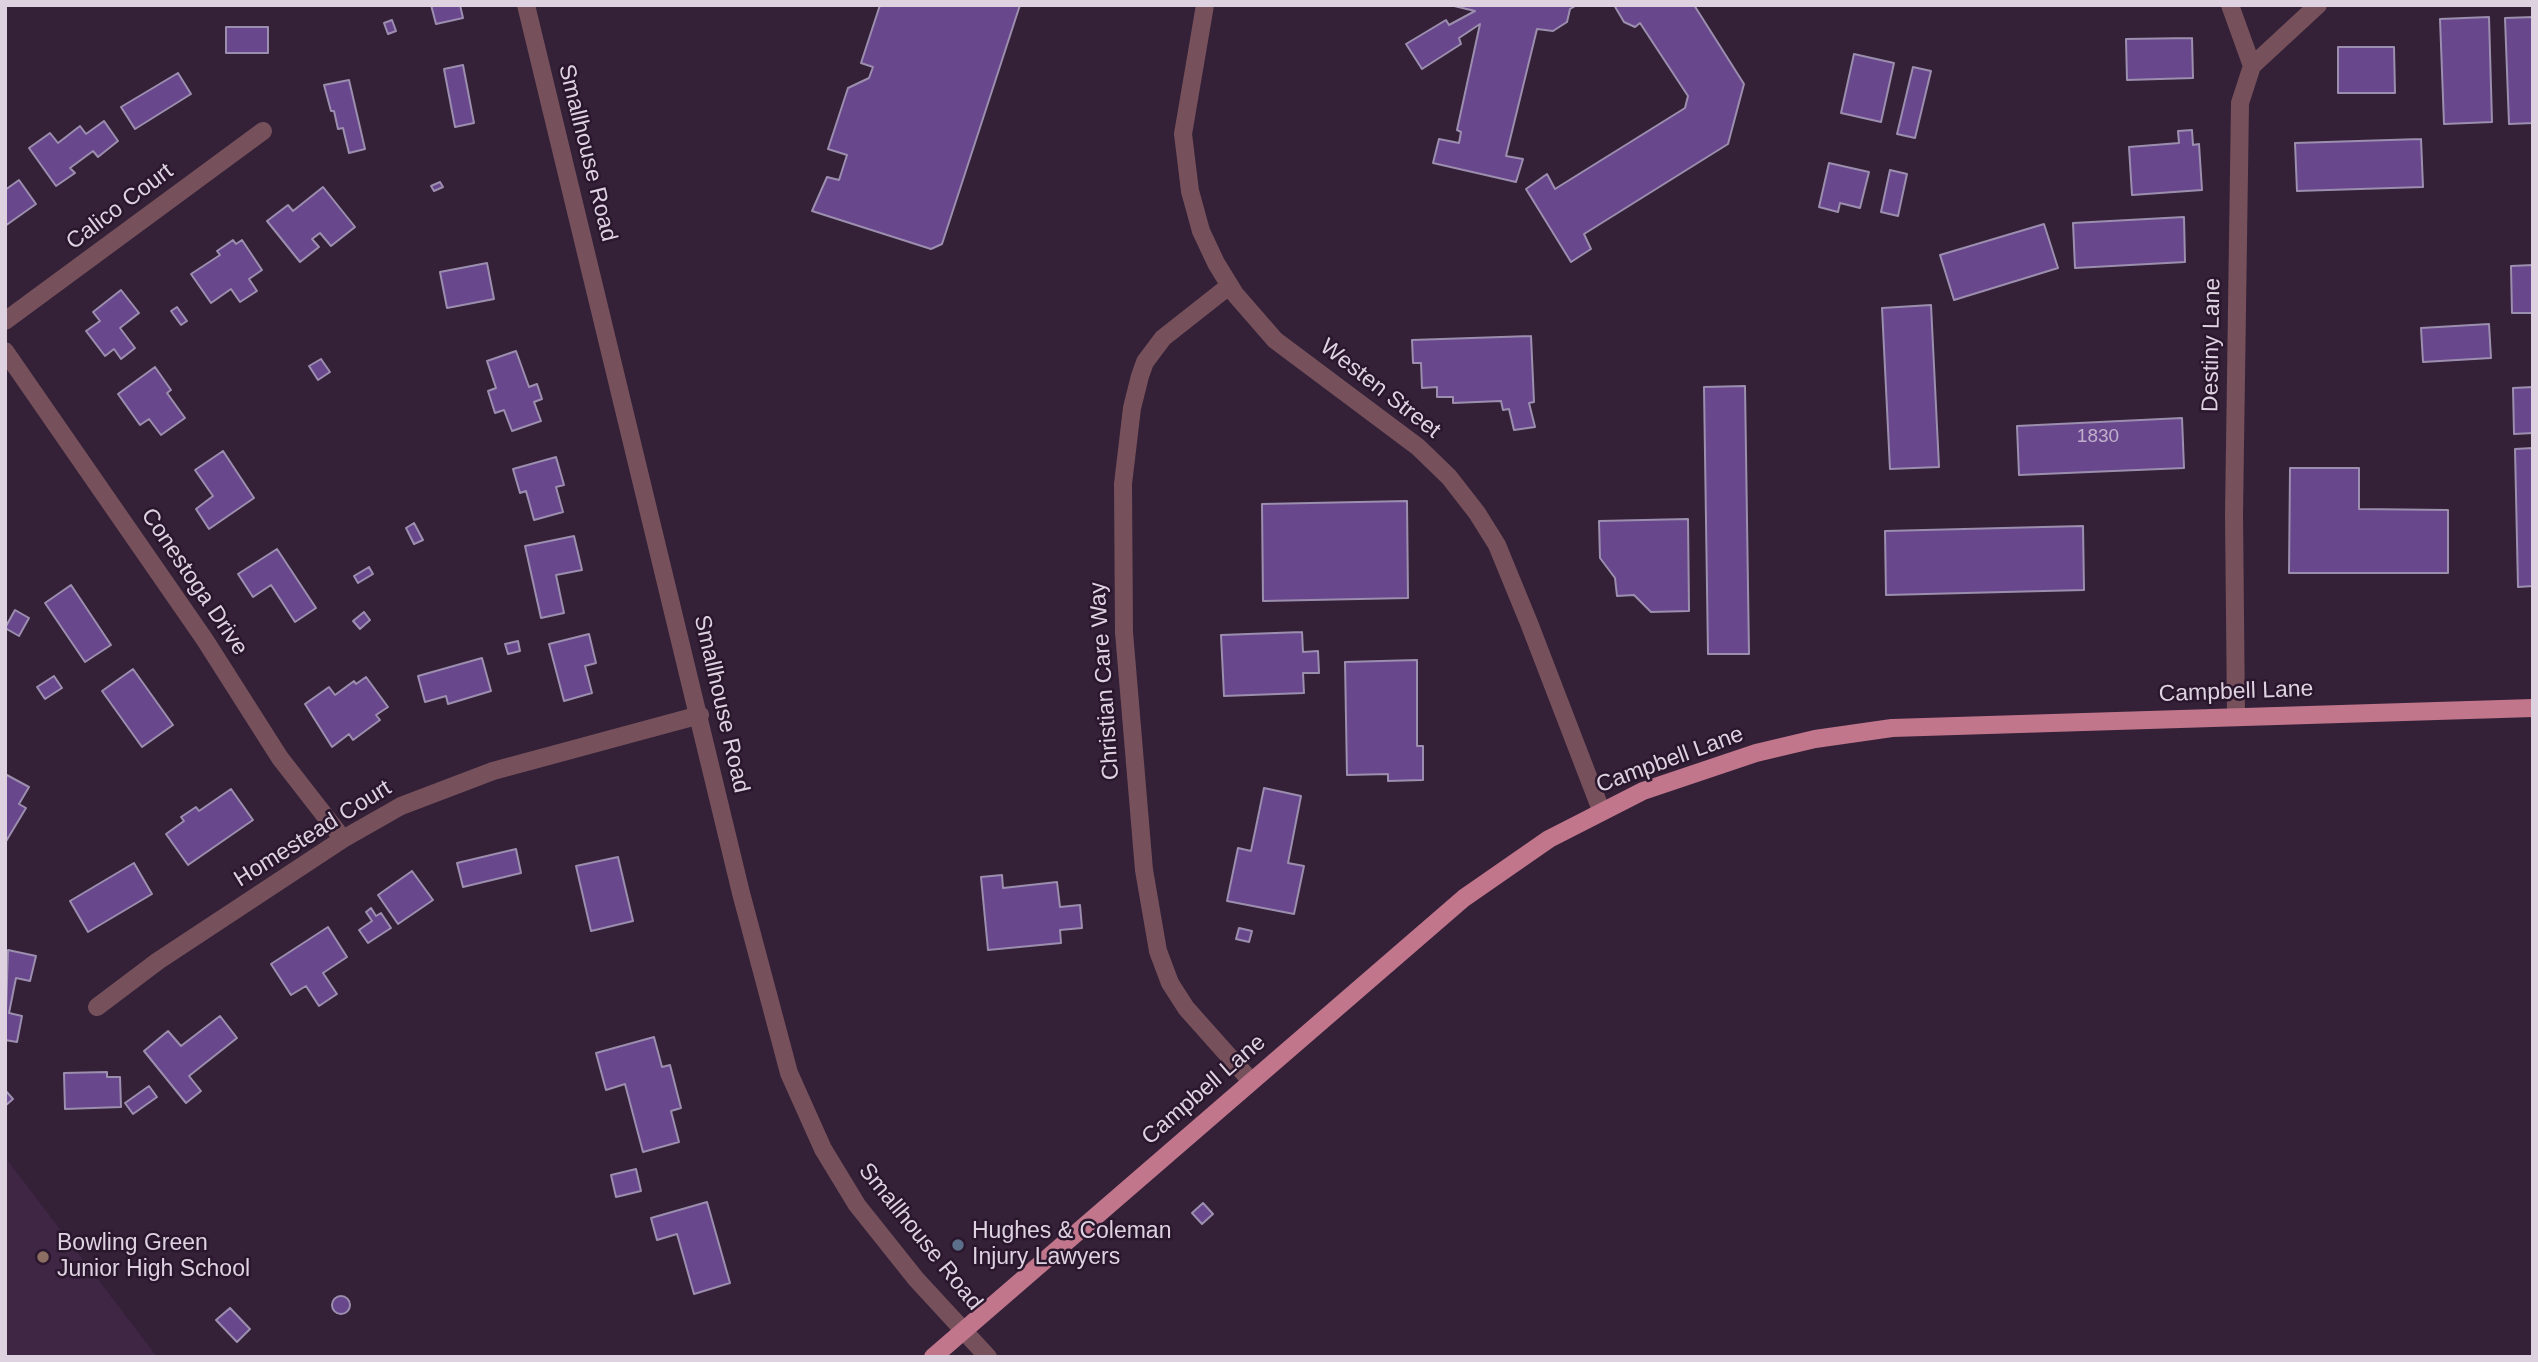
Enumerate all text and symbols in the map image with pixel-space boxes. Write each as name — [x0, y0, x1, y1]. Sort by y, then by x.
street label: Smallhouse Road — [552, 62, 622, 244]
street label: Calico Court — [61, 158, 179, 256]
street label: Destiny Lane — [2197, 278, 2227, 412]
street label: Westen Street — [1314, 333, 1446, 445]
house number: 1830 — [2077, 426, 2119, 448]
street label: Conestoga Drive — [135, 503, 253, 661]
street label: Christian Care Way — [1084, 581, 1126, 781]
street label: Smallhouse Road — [687, 612, 755, 796]
street label: Campbell Lane — [2158, 676, 2314, 708]
street label: Campbell Lane — [1593, 721, 1747, 799]
street label: Homestead Court — [229, 775, 397, 893]
street label: Campbell Lane — [1137, 1029, 1271, 1151]
street label: Smallhouse Road — [852, 1158, 988, 1316]
place label: Hughes & Coleman Injury Lawyers — [972, 1218, 1171, 1272]
place label: Bowling Green Junior High School — [57, 1230, 250, 1284]
marker: Hughes & Coleman Injury Lawyers — [950, 1237, 966, 1253]
marker: Bowling Green Junior High School — [35, 1249, 51, 1265]

